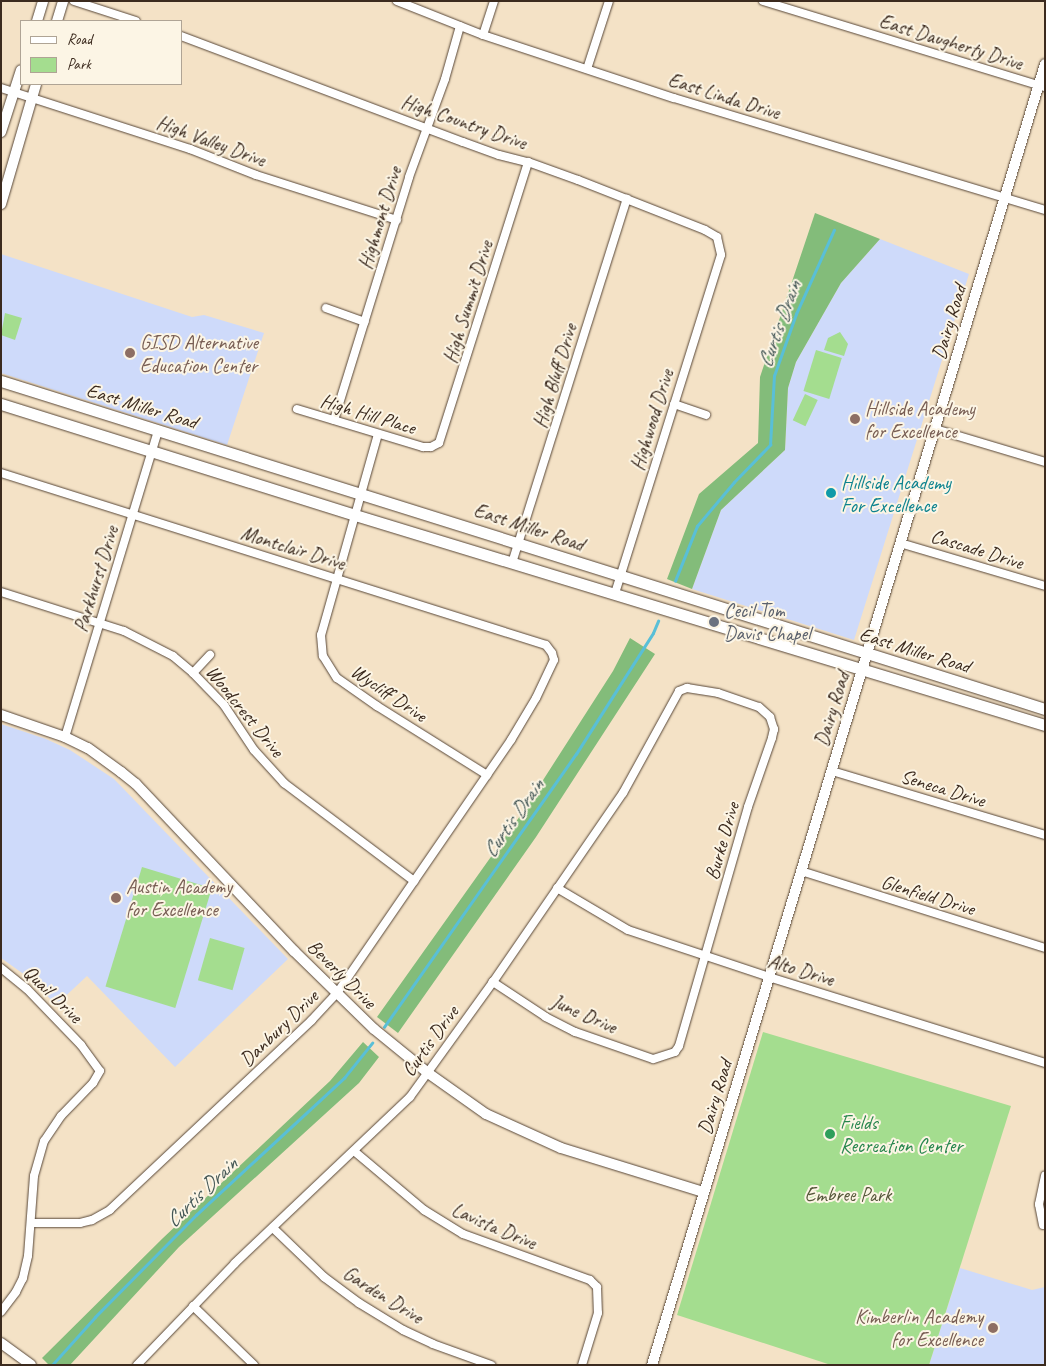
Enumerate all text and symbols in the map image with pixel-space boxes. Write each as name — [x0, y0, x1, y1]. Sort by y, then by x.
street label: East Daugherty Drive — [876, 9, 1026, 75]
legend — [20, 20, 182, 85]
text: Road — [67, 30, 92, 49]
text: Park — [67, 55, 91, 74]
street label: East Linda Drive — [665, 68, 783, 124]
street label: High Country Drive — [398, 89, 530, 155]
street label: High Valley Drive — [153, 110, 269, 172]
street label: Highmont Drive — [353, 164, 407, 272]
street label: High Summit Drive — [438, 238, 498, 366]
water label: Curtis Drain — [752, 277, 806, 371]
street label: Dairy Road — [926, 282, 972, 362]
street label: High Bluff Drive — [528, 321, 582, 431]
place label: GISD Alternative Education Center — [140, 330, 258, 377]
marker: GISD Alternative Education Center — [124, 347, 136, 359]
street label: Highwood Drive — [625, 367, 679, 473]
street label: East Miller Road — [84, 378, 200, 434]
street label: High Hill Place — [318, 388, 418, 440]
place label: Hillside Academy for Excellence — [865, 396, 975, 443]
marker: Hillside Academy for Excellence — [849, 413, 861, 425]
place label: Hillside Academy For Excellence — [841, 470, 951, 517]
marker: Hillside Academy For Excellence — [825, 487, 837, 499]
street label: East Miller Road — [471, 498, 587, 556]
street label: Montclair Drive — [238, 521, 348, 575]
street label: Parkhurst Drive — [69, 523, 123, 635]
street label: Cascade Drive — [928, 524, 1026, 574]
place label: Cecil Tom Davis Chapel — [724, 598, 811, 645]
marker: Cecil Tom Davis Chapel — [708, 616, 720, 628]
street label: East Miller Road — [857, 622, 973, 678]
street label: Wycliff Drive — [346, 659, 432, 727]
street label: Woodcrest Drive — [201, 660, 289, 762]
street label: Dairy Road — [809, 669, 855, 749]
street label: Seneca Drive — [898, 764, 988, 812]
water label: Curtis Drain — [477, 774, 549, 862]
street label: Burke Drive — [700, 799, 744, 883]
street label: Glenfield Drive — [878, 869, 978, 921]
place label: Austin Academy for Excellence — [126, 874, 233, 921]
marker: Austin Academy for Excellence — [110, 892, 122, 904]
street label: Beverly Drive — [302, 934, 382, 1014]
street label: Alto Drive — [765, 949, 837, 991]
street label: Quail Drive — [18, 960, 88, 1028]
street label: Danbury Drive — [235, 985, 323, 1071]
street label: June Drive — [547, 989, 621, 1039]
street label: Curtis Drive — [396, 1001, 464, 1081]
street label: Dairy Road — [692, 1057, 738, 1137]
place label: Fields Recreation Center — [840, 1110, 963, 1157]
marker: Fields Recreation Center — [824, 1128, 836, 1140]
water label: Curtis Drain — [160, 1151, 242, 1233]
park label: Embree Park — [804, 1182, 892, 1206]
street label: Lavista Drive — [448, 1197, 540, 1255]
street label: Garden Drive — [339, 1261, 427, 1329]
place label: Kimberlin Academy for Excellence — [856, 1304, 983, 1351]
marker: Kimberlin Academy for Excellence — [987, 1322, 999, 1334]

